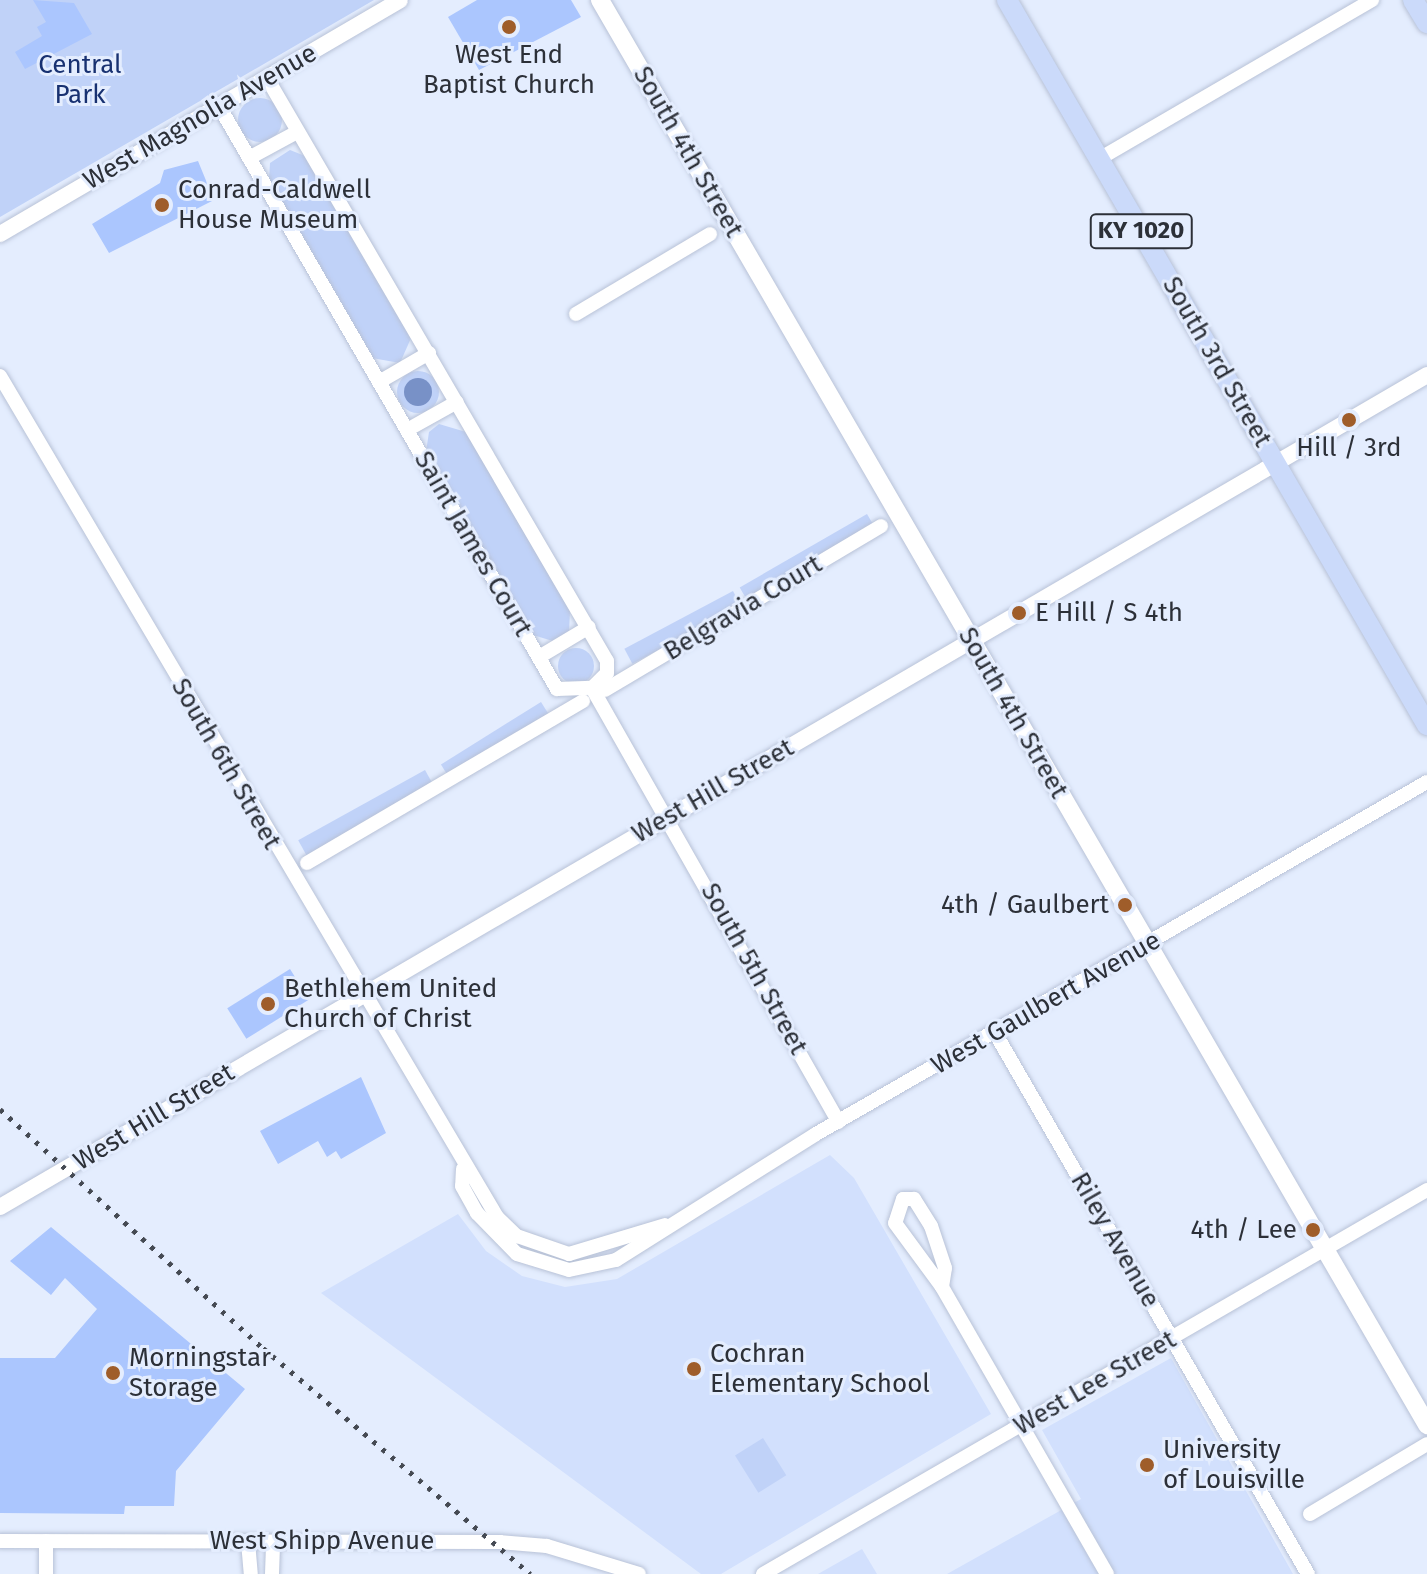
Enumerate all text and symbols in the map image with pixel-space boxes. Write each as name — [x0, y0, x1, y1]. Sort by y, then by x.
marker: West End Baptist Church — [500, 18, 518, 36]
street label: West Magnolia Avenue — [78, 37, 322, 197]
place label: West End Baptist Church — [423, 39, 595, 100]
park label: Central Park — [38, 49, 122, 110]
street label: South 4th Street — [627, 61, 749, 243]
place label: Conrad-Caldwell House Museum — [178, 174, 371, 236]
marker: Conrad-Caldwell House Museum — [153, 196, 171, 214]
road number: KY 1020 — [1089, 211, 1193, 251]
street label: South 3rd Street — [1156, 271, 1278, 453]
marker: Hill / 3rd — [1340, 411, 1358, 429]
place label: Hill / 3rd — [1296, 432, 1402, 464]
street label: Saint James Court — [407, 446, 539, 642]
street label: Belgravia Court — [658, 549, 828, 667]
place label: E Hill / S 4th — [1035, 597, 1183, 629]
marker: E Hill / S 4th — [1010, 604, 1028, 622]
street label: South 4th Street — [952, 622, 1074, 804]
street label: South 6th Street — [165, 673, 287, 855]
street label: West Hill Street — [627, 732, 799, 850]
street label: South 5th Street — [694, 878, 814, 1060]
place label: 4th / Gaulbert — [941, 889, 1109, 921]
marker: 4th / Gaulbert — [1116, 896, 1134, 914]
street label: West Gaulbert Avenue — [926, 925, 1166, 1081]
place label: Bethlehem United Church of Christ — [284, 973, 497, 1034]
marker: Bethlehem United Church of Christ — [259, 995, 277, 1013]
street label: West Hill Street — [68, 1057, 240, 1177]
street label: Riley Avenue — [1064, 1167, 1166, 1313]
place label: 4th / Lee — [1191, 1214, 1297, 1246]
marker: 4th / Lee — [1304, 1221, 1322, 1239]
street label: West Lee Street — [1008, 1324, 1182, 1442]
place label: Cochran Elementary School — [710, 1338, 930, 1400]
place label: Morningstar Storage — [129, 1342, 271, 1404]
marker: Cochran Elementary School — [685, 1360, 703, 1378]
marker: Morningstar Storage — [104, 1364, 122, 1382]
place label: University of Louisville — [1163, 1434, 1305, 1496]
marker: University of Louisville — [1138, 1456, 1156, 1474]
street label: West Shipp Avenue — [210, 1525, 434, 1557]

